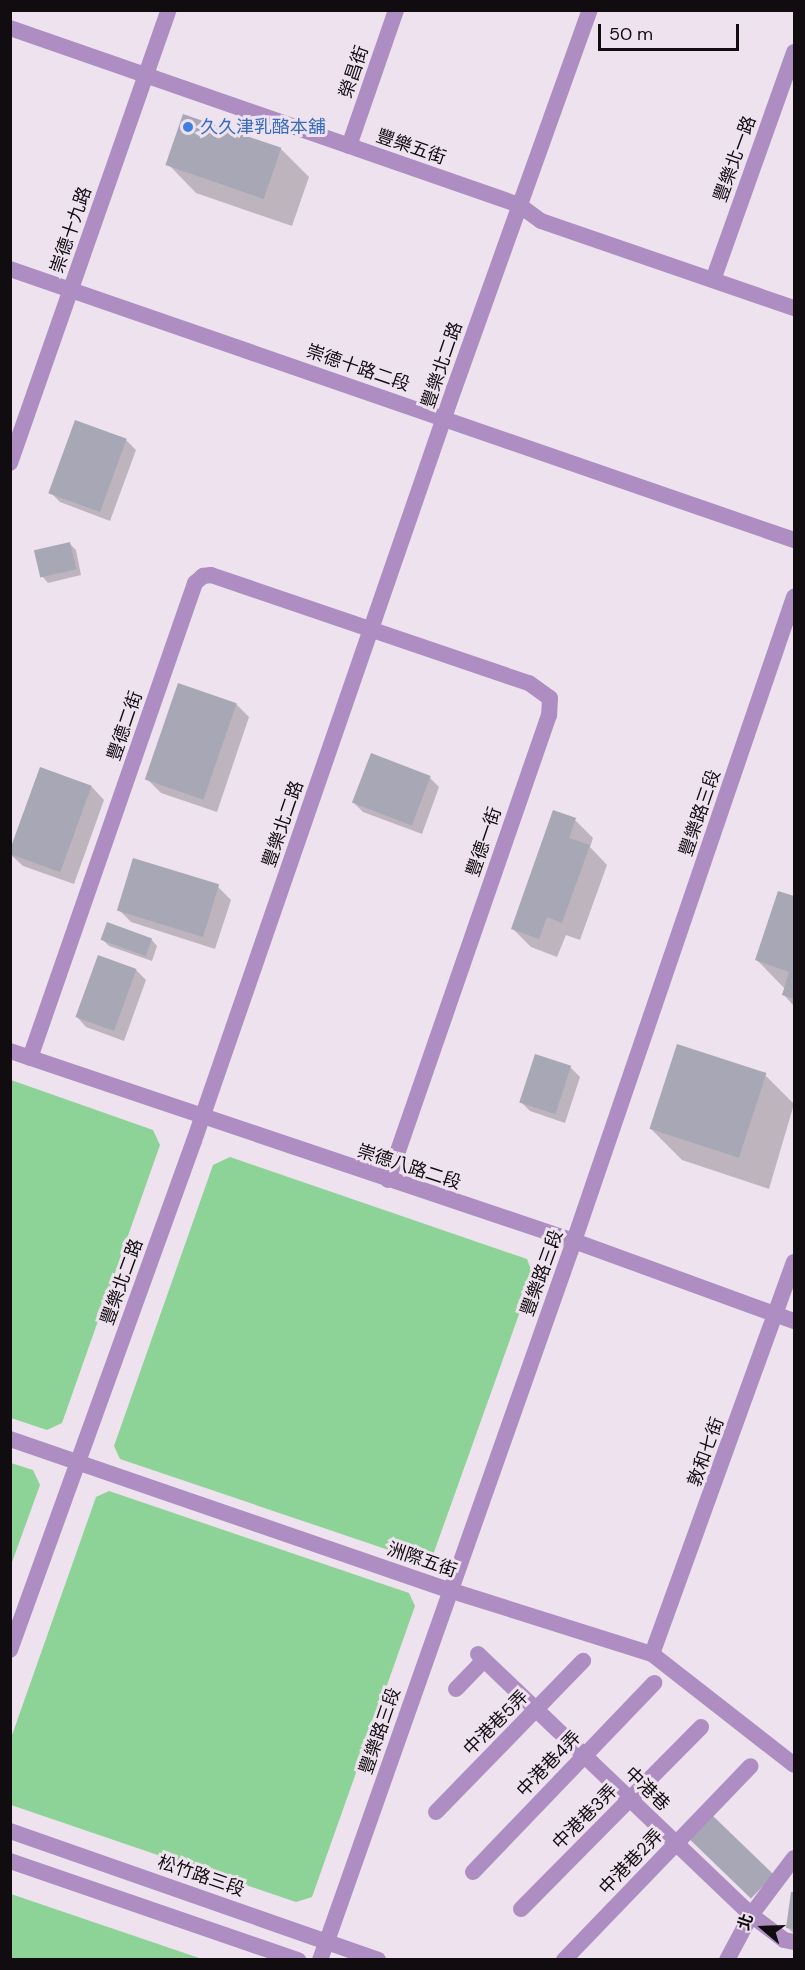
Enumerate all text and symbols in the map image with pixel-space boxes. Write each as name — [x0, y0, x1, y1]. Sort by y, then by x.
scale bar — [601, 12, 742, 50]
text: 50 m — [609, 22, 653, 46]
street label: 榮昌街 — [335, 43, 373, 101]
street label: 豐樂北一路 — [709, 113, 761, 205]
place label: 久久津乳酪本舖 — [200, 116, 326, 138]
marker: 久久津乳酪本舖 — [181, 120, 195, 134]
street label: 豐樂五街 — [373, 125, 449, 169]
street label: 崇德十九路 — [46, 184, 96, 276]
street label: 豐樂北二路 — [417, 319, 467, 411]
street label: 崇德十路二段 — [303, 340, 413, 396]
street label: 豐德二街 — [103, 688, 147, 764]
street label: 豐樂路三段 — [675, 767, 725, 859]
street label: 豐樂北二路 — [258, 778, 308, 870]
street label: 豐德一街 — [462, 804, 506, 880]
street label: 崇德八路二段 — [354, 1140, 464, 1194]
street label: 豐樂路三段 — [516, 1227, 568, 1319]
street label: 豐樂北二路 — [96, 1236, 148, 1328]
street label: 敦和七街 — [684, 1414, 728, 1490]
street label: 洲際五街 — [384, 1538, 460, 1582]
street label: 豐樂路三段 — [355, 1685, 405, 1777]
street label: 中港巷5弄 — [459, 1686, 533, 1760]
street label: 中港巷4弄 — [512, 1727, 586, 1801]
street label: 中港巷 — [620, 1762, 674, 1816]
street label: 中港巷3弄 — [548, 1780, 622, 1854]
street label: 中港巷2弄 — [595, 1825, 667, 1899]
street label: 松竹路三段 — [155, 1851, 247, 1901]
north arrow — [733, 1898, 793, 1958]
text: 北 — [733, 1911, 758, 1933]

